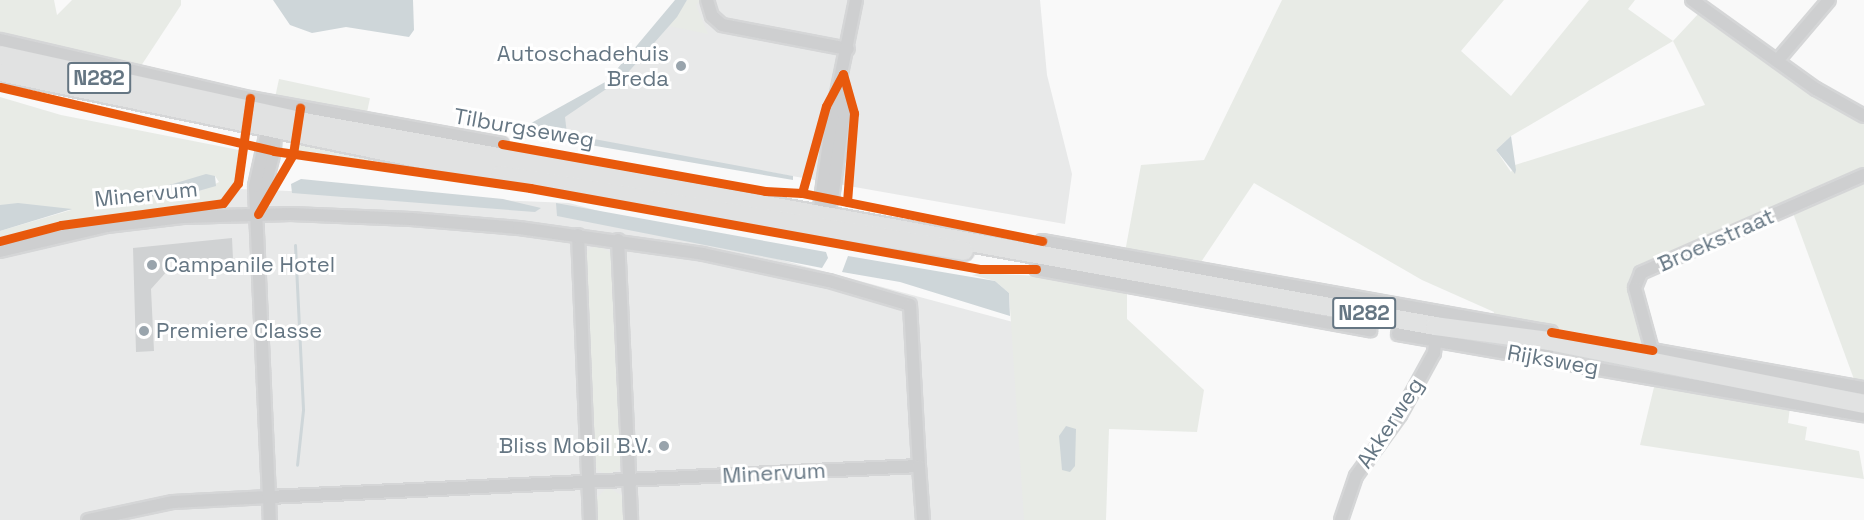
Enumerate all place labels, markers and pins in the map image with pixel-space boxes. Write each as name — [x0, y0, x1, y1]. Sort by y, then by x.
place label: Autoschadehuis Breda — [497, 40, 669, 92]
marker: Autoschadehuis Breda — [674, 59, 688, 73]
place label: Campanile Hotel — [164, 252, 335, 278]
marker: Campanile Hotel — [145, 258, 159, 272]
place label: Premiere Classe — [156, 318, 322, 344]
marker: Premiere Classe — [137, 324, 151, 338]
place label: Bliss Mobil B.V. — [499, 433, 652, 459]
marker: Bliss Mobil B.V. — [657, 439, 671, 453]

